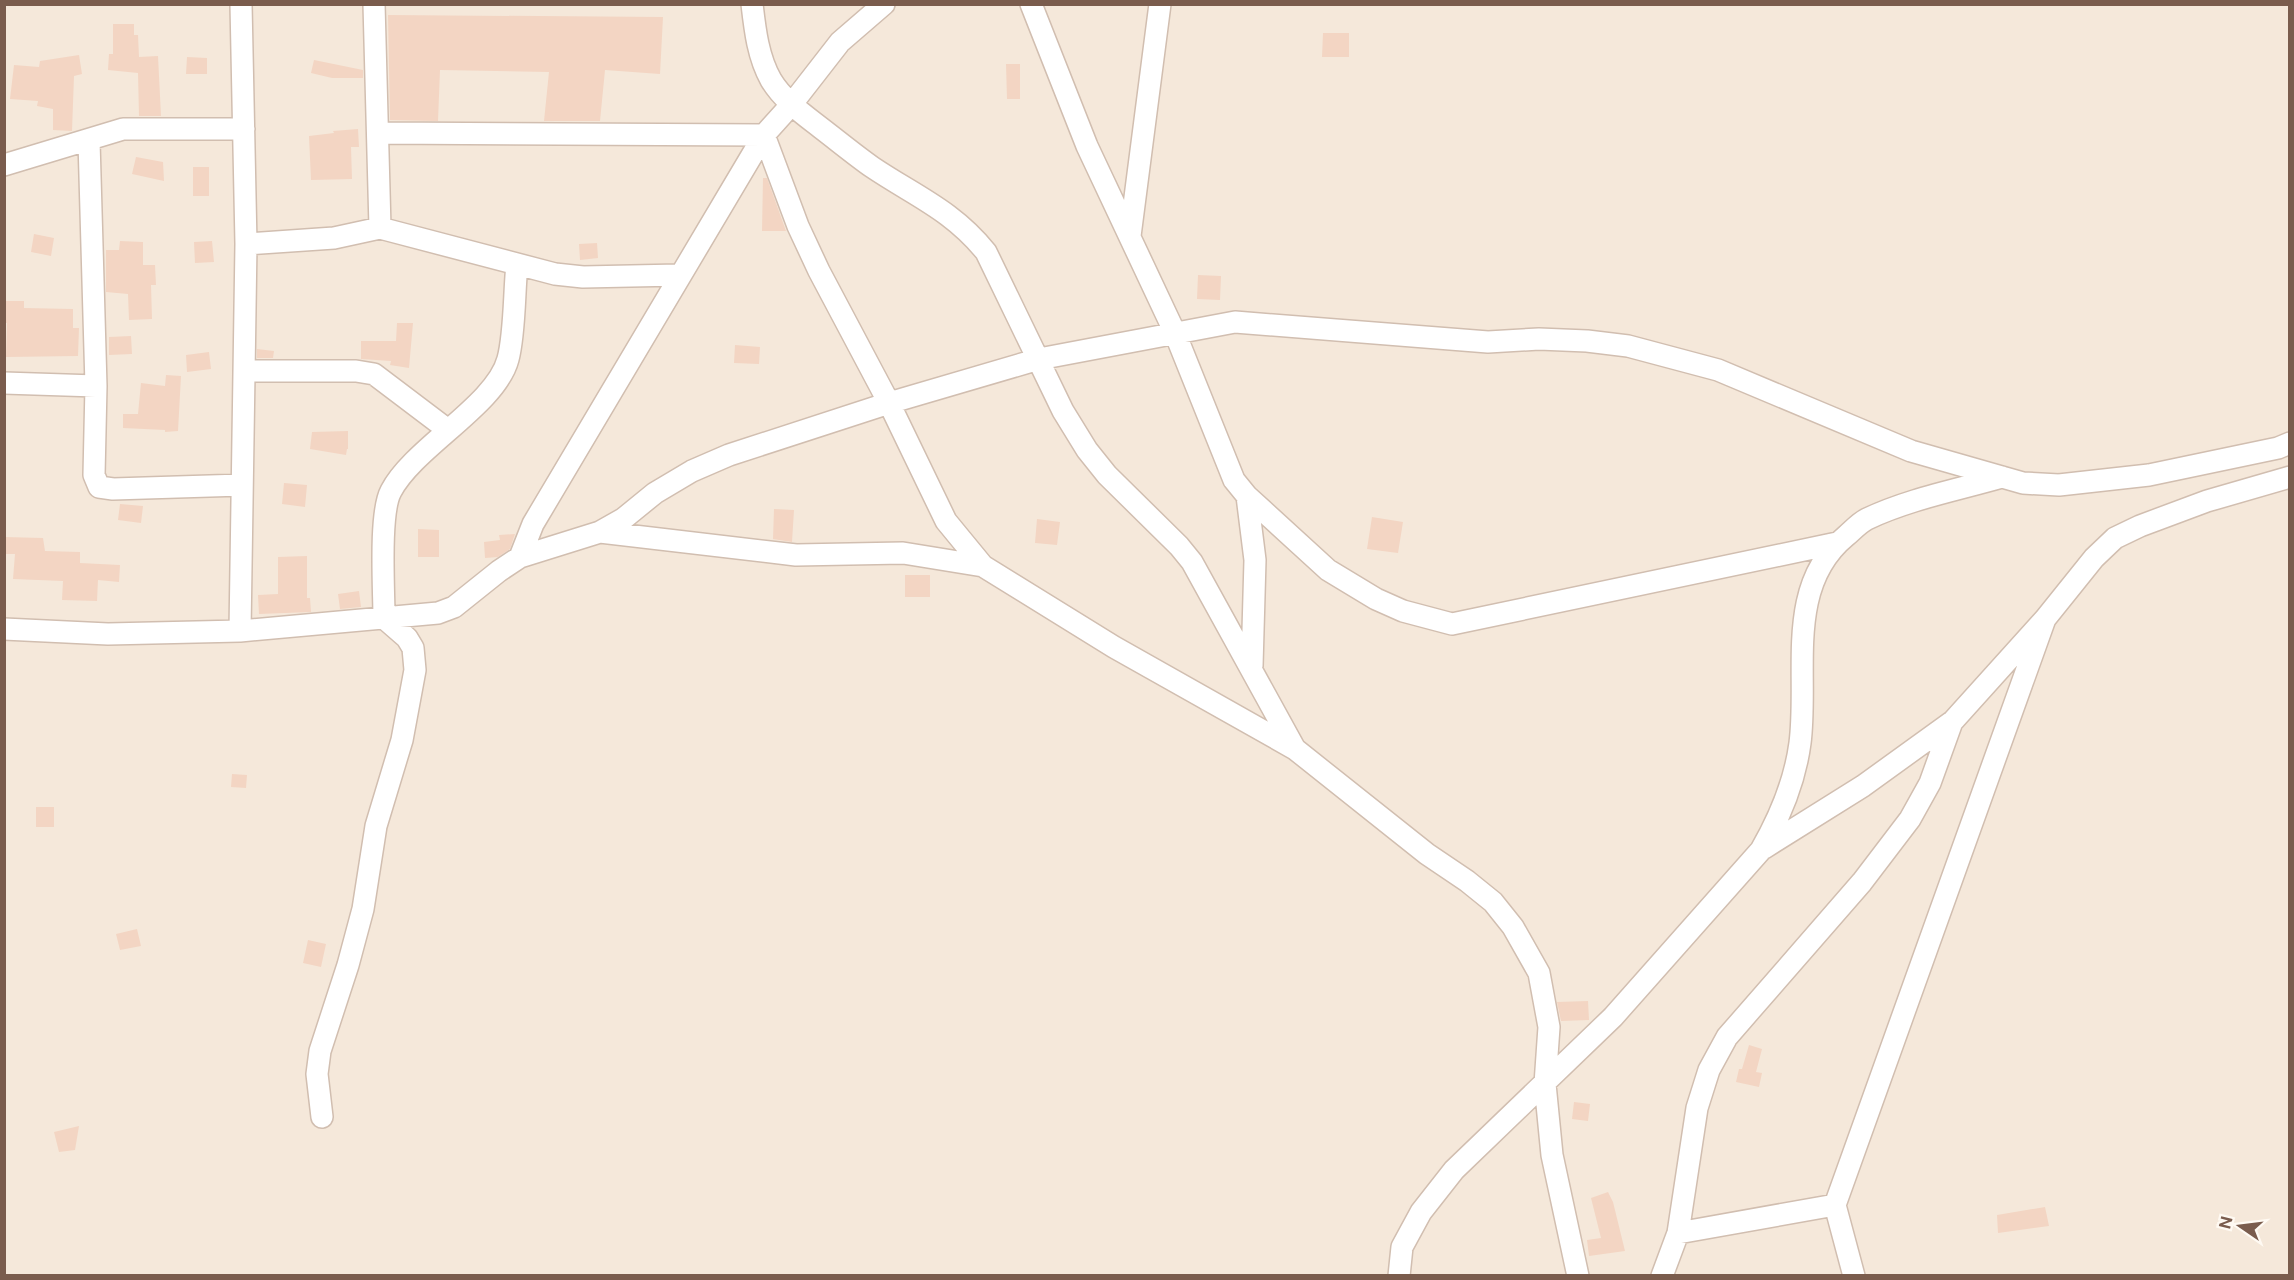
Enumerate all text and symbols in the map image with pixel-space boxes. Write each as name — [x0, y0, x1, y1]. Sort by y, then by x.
north arrow — [2210, 1196, 2270, 1256]
text: N — [2215, 1214, 2237, 1231]

